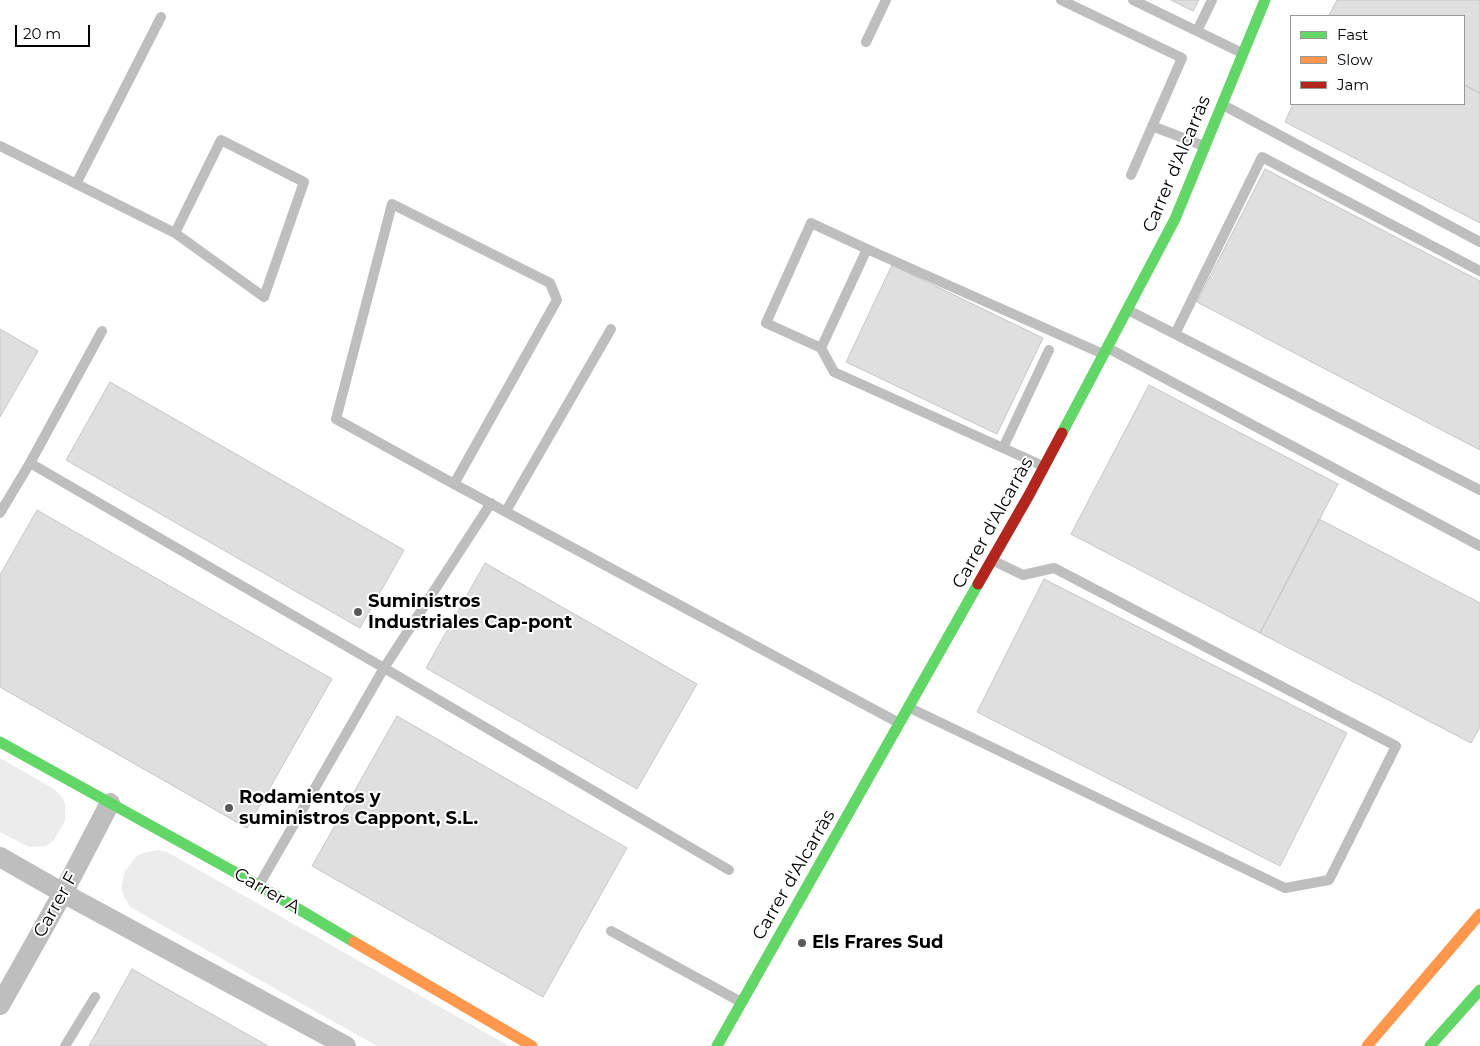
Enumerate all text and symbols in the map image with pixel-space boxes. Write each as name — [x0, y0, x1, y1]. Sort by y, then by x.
scale bar — [18, 15, 92, 47]
legend — [1290, 15, 1465, 105]
text: 20 m — [23, 24, 61, 43]
text: Fast — [1337, 25, 1368, 44]
text: Slow — [1337, 50, 1373, 69]
text: Jam — [1337, 75, 1369, 94]
street label: Carrer d'Alcarràs — [1138, 92, 1216, 236]
street label: Carrer d'Alcarràs — [948, 454, 1038, 592]
place label: Suministros Industriales Cap-pont — [368, 591, 572, 634]
marker: Suministros Industriales Cap-pont — [352, 606, 364, 618]
place label: Rodamientos y suministros Cappont, S.L. — [239, 787, 478, 830]
marker: Rodamientos y suministros Cappont, S.L. — [223, 802, 235, 814]
street label: Carrer d'Alcarràs — [748, 806, 840, 944]
street label: Carrer A — [230, 863, 304, 919]
street label: Carrer F — [29, 868, 83, 942]
place label: Els Frares Sud — [812, 932, 944, 954]
marker: Els Frares Sud — [796, 937, 808, 949]

